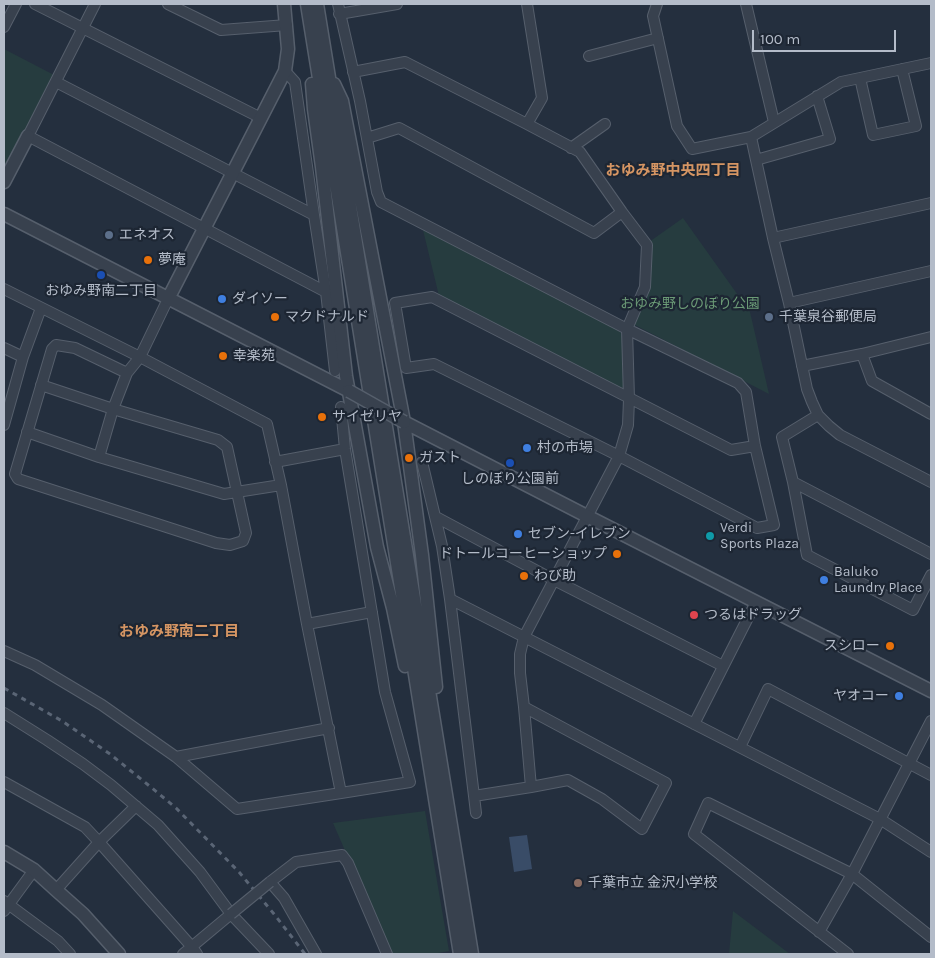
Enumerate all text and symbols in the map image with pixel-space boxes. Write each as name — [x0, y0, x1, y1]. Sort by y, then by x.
scale bar — [755, 20, 899, 52]
text: 100 m — [760, 30, 800, 48]
district label: おゆみ野中央四丁目 — [606, 162, 740, 180]
place label: エネオス — [119, 227, 175, 243]
marker: エネオス — [103, 229, 115, 241]
place label: 夢庵 — [158, 252, 186, 268]
marker: 夢庵 — [142, 254, 154, 266]
marker: おゆみ野南二丁目 — [95, 269, 107, 281]
place label: おゆみ野南二丁目 — [45, 283, 157, 299]
place label: ダイソー — [232, 291, 288, 307]
marker: ダイソー — [216, 293, 228, 305]
park label: おゆみ野しのぼり公園 — [620, 296, 760, 312]
place label: マクドナルド — [285, 309, 369, 325]
place label: 千葉泉谷郵便局 — [779, 309, 877, 325]
marker: マクドナルド — [269, 311, 281, 323]
marker: 千葉泉谷郵便局 — [763, 311, 775, 323]
place label: 幸楽苑 — [233, 348, 275, 364]
marker: 幸楽苑 — [217, 350, 229, 362]
place label: サイゼリヤ — [332, 409, 402, 425]
marker: サイゼリヤ — [316, 411, 328, 423]
place label: 村の市場 — [537, 440, 593, 456]
marker: 村の市場 — [521, 442, 533, 454]
place label: ガスト — [419, 450, 461, 466]
marker: ガスト — [403, 452, 415, 464]
marker: しのぼり公園前 — [504, 457, 516, 469]
place label: しのぼり公園前 — [461, 471, 559, 487]
place label: Verdi Sports Plaza — [720, 520, 799, 552]
place label: セブン-イレブン — [528, 526, 631, 542]
marker: セブン-イレブン — [512, 528, 524, 540]
marker: Verdi Sports Plaza — [704, 530, 716, 542]
place label: ドトールコーヒーショップ — [439, 546, 607, 562]
marker: ドトールコーヒーショップ — [611, 548, 623, 560]
place label: Baluko Laundry Place — [834, 564, 922, 596]
place label: わび助 — [534, 568, 576, 584]
marker: わび助 — [518, 570, 530, 582]
marker: Baluko Laundry Place — [818, 574, 830, 586]
place label: つるはドラッグ — [704, 607, 802, 623]
marker: つるはドラッグ — [688, 609, 700, 621]
district label: おゆみ野南二丁目 — [119, 623, 239, 641]
place label: スシロー — [824, 638, 880, 654]
marker: スシロー — [884, 640, 896, 652]
place label: ヤオコー — [833, 688, 889, 704]
marker: ヤオコー — [893, 690, 905, 702]
place label: 千葉市立 金沢小学校 — [588, 875, 717, 891]
marker: 千葉市立 金沢小学校 — [572, 877, 584, 889]

